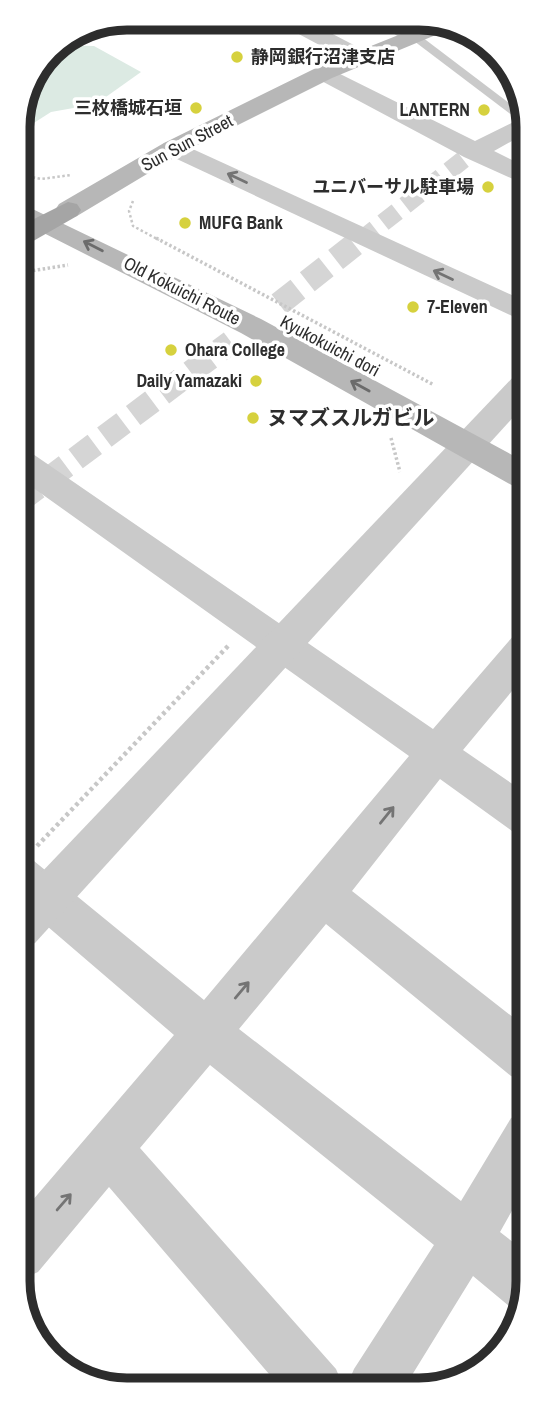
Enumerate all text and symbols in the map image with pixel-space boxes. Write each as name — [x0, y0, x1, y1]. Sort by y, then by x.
place label: 静岡銀行沼津支店 — [251, 44, 395, 69]
marker: 静岡銀行沼津支店 — [229, 49, 245, 65]
place label: 三枚橋城石垣 — [74, 95, 182, 120]
place label: LANTERN — [399, 97, 470, 122]
marker: 三枚橋城石垣 — [188, 100, 204, 116]
marker: LANTERN — [476, 102, 492, 118]
street label: Sun Sun Street — [137, 108, 237, 177]
one-way arrow — [227, 171, 248, 185]
place label: ユニバーサル駐車場 — [312, 174, 474, 199]
marker: ユニバーサル駐車場 — [480, 179, 496, 195]
place label: MUFG Bank — [199, 210, 283, 235]
marker: MUFG Bank — [177, 215, 193, 231]
one-way arrow — [83, 239, 104, 253]
street label: Old Kokuichi Route — [120, 250, 245, 331]
one-way arrow — [432, 268, 454, 281]
place label: 7-Eleven — [427, 294, 488, 319]
marker: 7-Eleven — [405, 299, 421, 315]
street label: Kyukokuichi dori — [276, 309, 385, 382]
place label: Ohara College — [185, 337, 285, 362]
marker: Ohara College — [163, 342, 179, 358]
place label: Daily Yamazaki — [136, 368, 242, 393]
marker: Daily Yamazaki — [248, 373, 264, 389]
one-way arrow — [350, 379, 371, 392]
place label: ヌマズスルガビル — [267, 403, 434, 432]
marker: ヌマズスルガビル — [245, 410, 261, 426]
one-way arrow — [379, 806, 395, 824]
one-way arrow — [234, 981, 250, 999]
one-way arrow — [56, 1193, 72, 1211]

